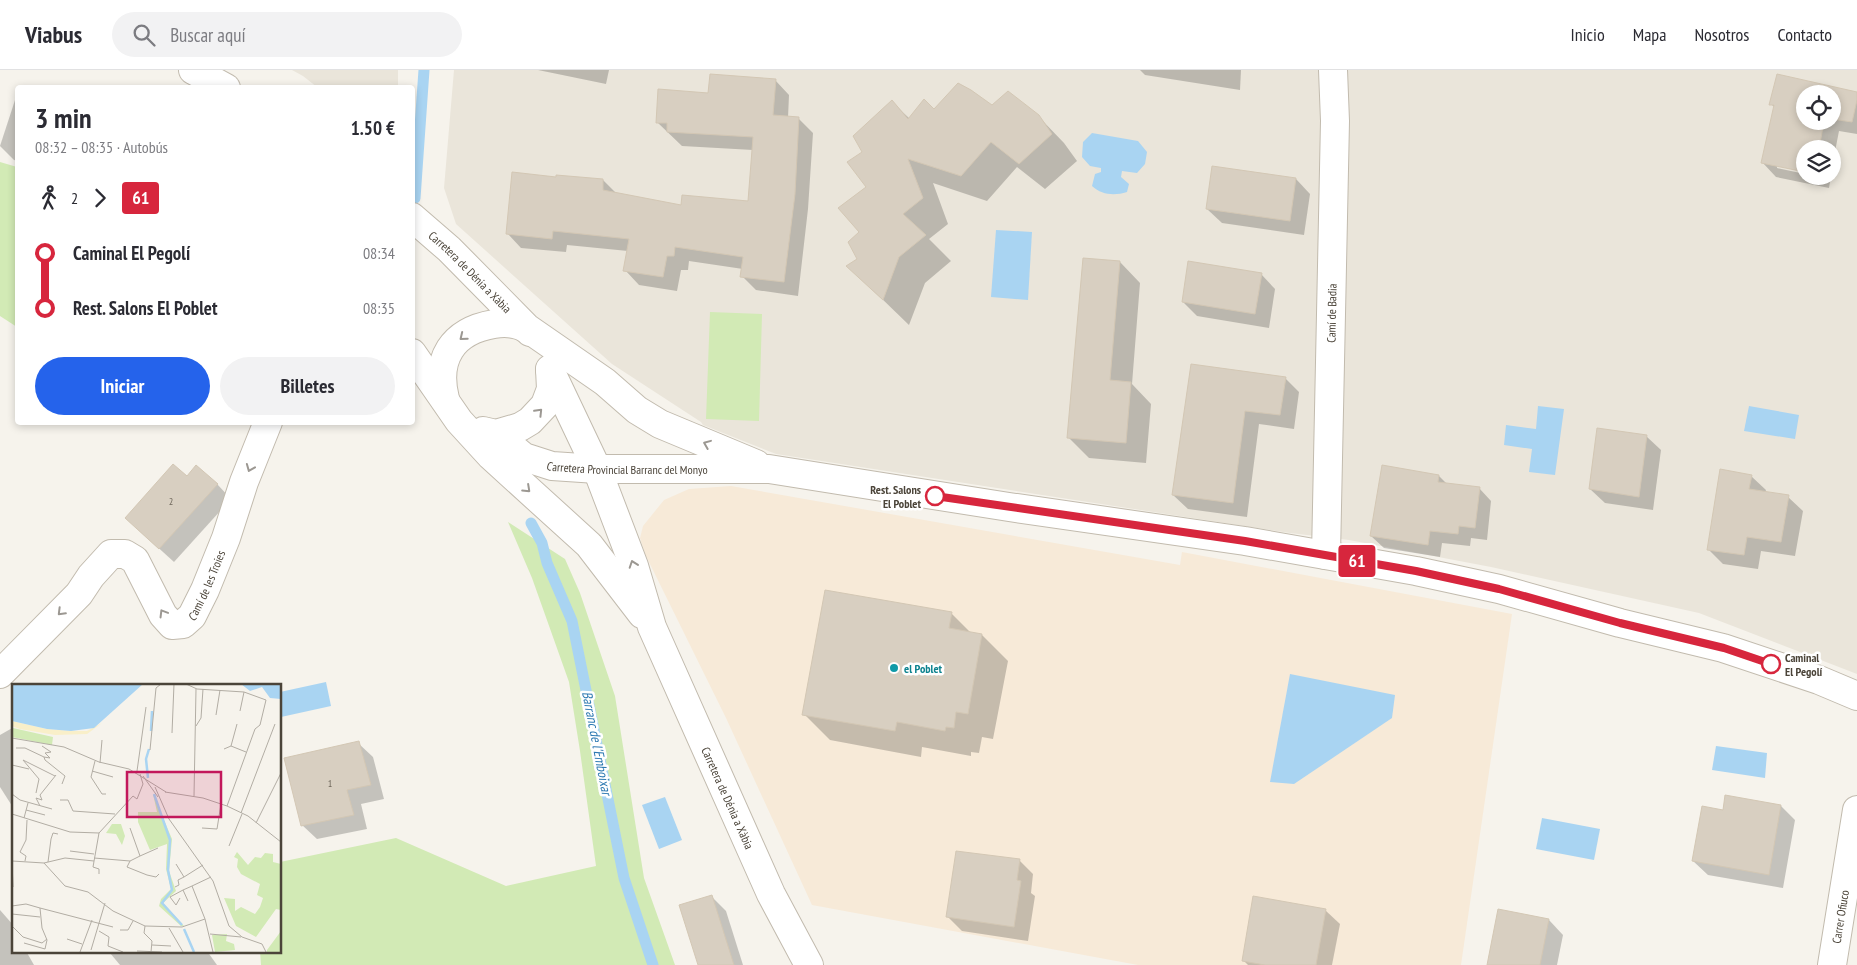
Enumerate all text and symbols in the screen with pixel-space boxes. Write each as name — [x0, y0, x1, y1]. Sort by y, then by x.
search box — [112, 12, 462, 57]
text: Viabus — [25, 19, 82, 50]
icon: search — [130, 21, 158, 49]
text: Buscar aquí — [170, 23, 246, 47]
text: Inicio — [1571, 23, 1605, 46]
text: Mapa — [1633, 23, 1666, 46]
text: Nosotros — [1694, 23, 1749, 46]
text: Contacto — [1777, 23, 1832, 46]
map controls — [1796, 85, 1841, 185]
button: locate — [1796, 85, 1841, 130]
text: 3 min — [35, 99, 92, 136]
text: 1.50 € — [351, 116, 395, 140]
text: 08:32 – 08:35 · Autobús — [35, 137, 168, 157]
button: layers — [1796, 140, 1841, 185]
icon: walk — [35, 184, 63, 212]
icon: forward — [86, 184, 114, 212]
text: 61 — [132, 186, 149, 209]
text: 2 — [71, 188, 78, 208]
street label: Carretera de Dénia a Xàbia — [426, 228, 515, 316]
text: Caminal El Pegolí — [73, 241, 190, 265]
text: 08:34 — [363, 243, 395, 263]
street label: Camí de Badia — [1323, 283, 1339, 343]
text: Rest. Salons El Poblet — [73, 296, 218, 320]
text: 08:35 — [363, 298, 395, 318]
one-way arrow — [460, 331, 469, 339]
button: Iniciar — [35, 357, 210, 415]
button: Billetes — [220, 357, 395, 415]
one-way arrow — [533, 409, 542, 418]
one-way arrow — [703, 440, 712, 450]
street label: Carretera Provincial Barranc del Monyo — [545, 457, 708, 477]
one-way arrow — [245, 463, 256, 472]
place label: Rest. Salons El Poblet — [870, 482, 921, 511]
one-way arrow — [521, 483, 530, 492]
marker: Rest. Salons El Poblet — [925, 486, 945, 506]
house number: 2 — [169, 495, 173, 508]
line badge: 61 — [1334, 545, 1380, 577]
street label: Camí de les Troies — [185, 548, 228, 624]
text: 61 — [1348, 549, 1366, 572]
one-way arrow — [628, 560, 638, 568]
one-way arrow — [58, 606, 67, 615]
one-way arrow — [160, 609, 170, 618]
place label: Caminal El Pegolí — [1785, 650, 1823, 679]
marker: Caminal El Pegolí — [1761, 654, 1781, 674]
place label: el Poblet — [904, 661, 943, 676]
marker: el Poblet — [888, 662, 900, 674]
inset map — [12, 684, 281, 952]
water label: Barranc de l'Emboixar — [578, 690, 616, 799]
street label: Carretera de Dénia a Xàbia — [699, 744, 758, 851]
house number: 1 — [328, 777, 332, 790]
street label: Carrer Ofiuco — [1828, 889, 1851, 944]

